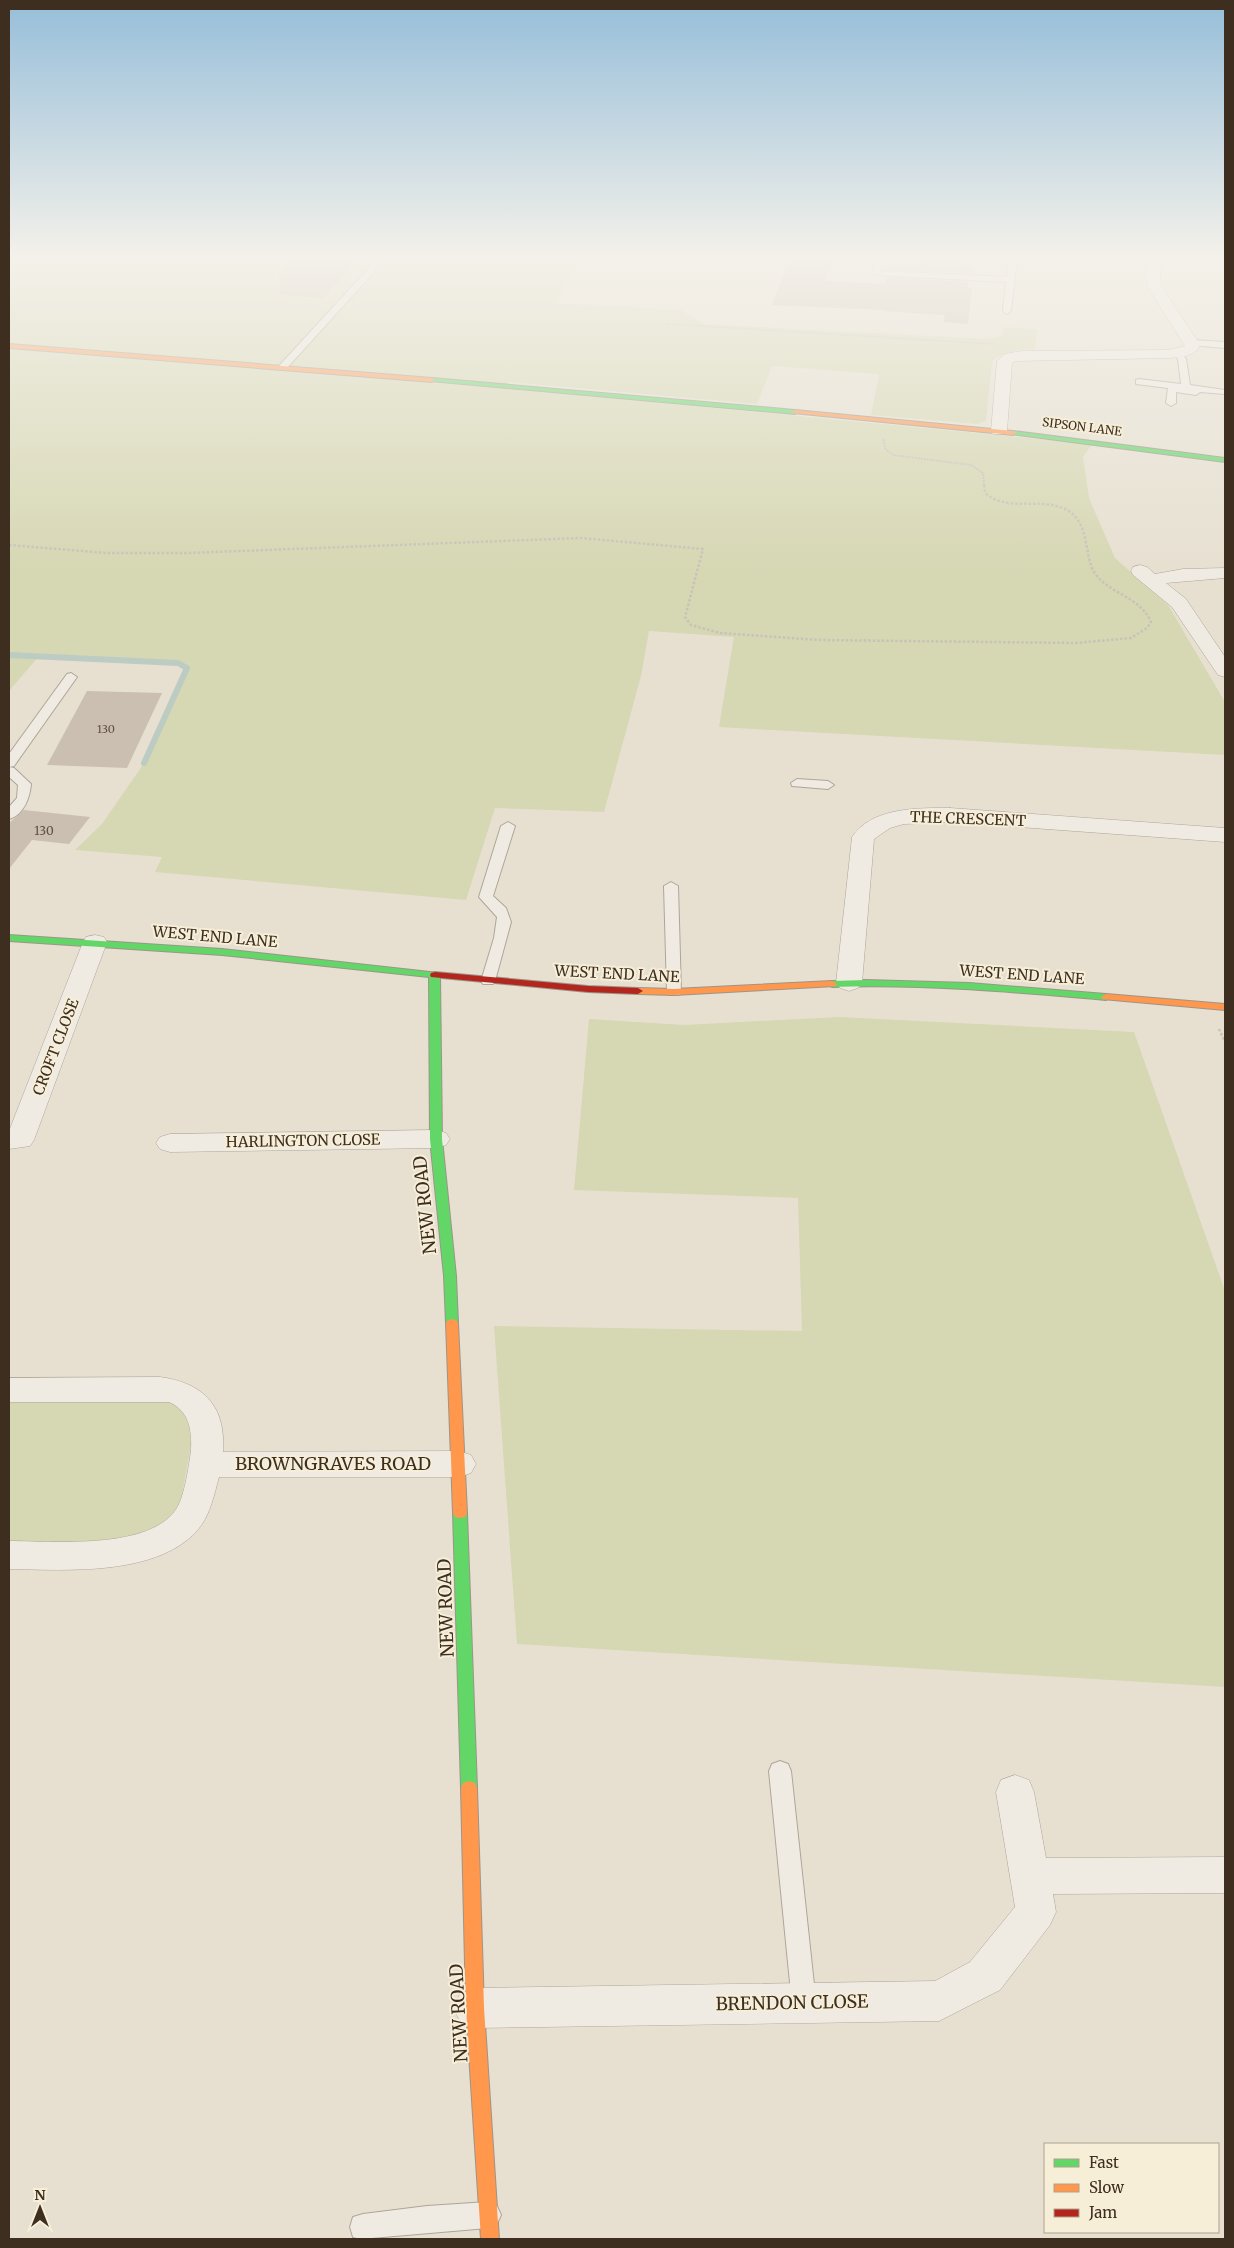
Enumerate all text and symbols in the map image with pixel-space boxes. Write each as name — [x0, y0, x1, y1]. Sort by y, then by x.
street label: SIPSON LANE — [1041, 414, 1123, 439]
house number: 130 — [97, 722, 115, 736]
street label: THE CRESCENT — [910, 807, 1027, 830]
house number: 130 — [34, 823, 54, 838]
street label: WEST END LANE — [151, 921, 279, 951]
street label: WEST END LANE — [553, 961, 680, 986]
street label: WEST END LANE — [958, 961, 1086, 988]
street label: CROFT CLOSE — [28, 995, 83, 1098]
street label: HARLINGTON CLOSE — [226, 1130, 381, 1151]
street label: NEW ROAD — [408, 1155, 441, 1255]
street label: BROWNGRAVES ROAD — [235, 1452, 431, 1475]
street label: NEW ROAD — [432, 1558, 459, 1658]
street label: NEW ROAD — [444, 1963, 473, 2063]
street label: BRENDON CLOSE — [715, 1990, 869, 2015]
legend — [1044, 2143, 1219, 2233]
text: Fast — [1089, 2153, 1119, 2172]
text: Slow — [1089, 2178, 1124, 2197]
north arrow — [15, 2183, 65, 2233]
text: N — [34, 2186, 46, 2204]
text: Jam — [1088, 2203, 1117, 2222]

